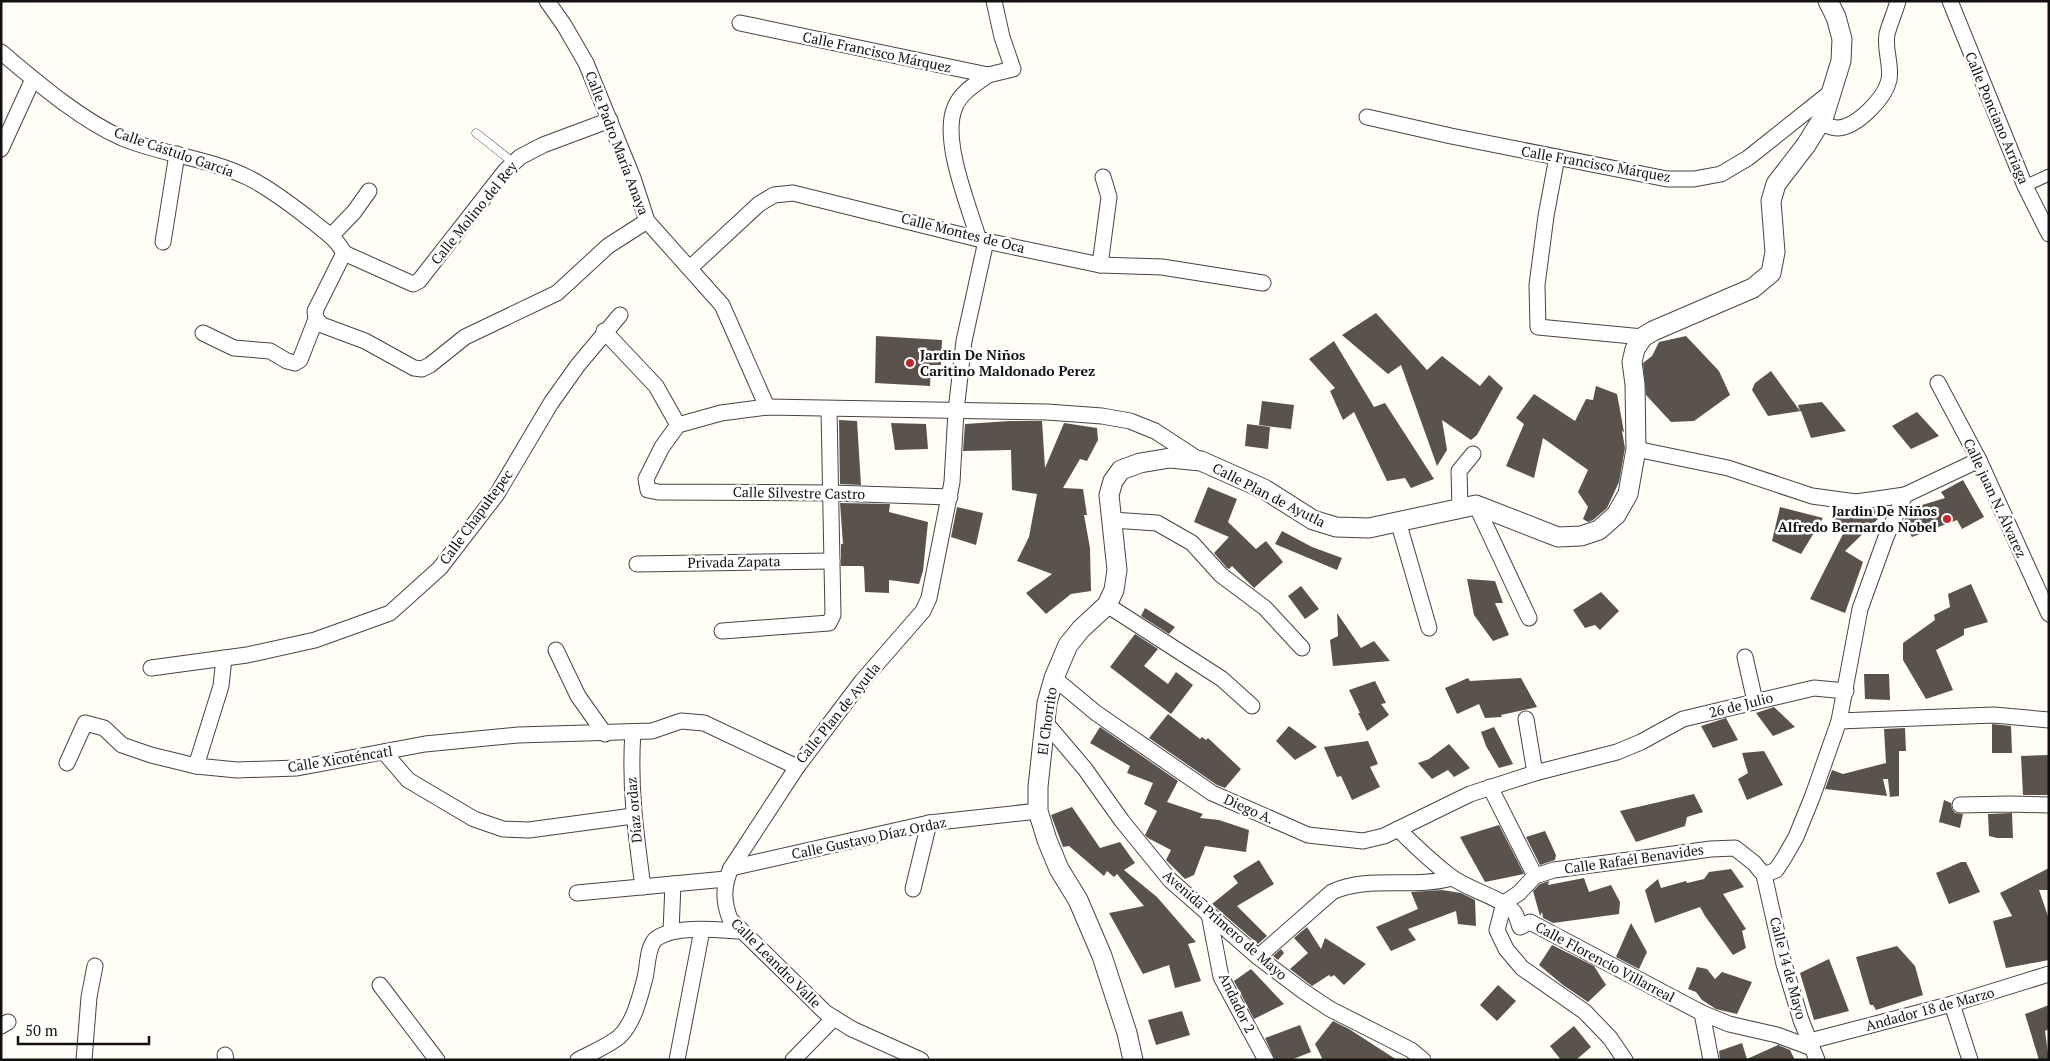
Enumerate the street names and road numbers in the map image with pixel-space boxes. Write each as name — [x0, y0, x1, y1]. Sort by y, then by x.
street label: Calle Francisco Márquez — [801, 26, 953, 77]
street label: Calle Ponciano Arriaga — [1961, 49, 2034, 187]
street label: Calle Padro María Anaya — [581, 68, 654, 218]
street label: Calle Cástulo García — [112, 122, 237, 181]
street label: Calle Francisco Márquez — [1520, 141, 1673, 186]
street label: Calle Molino del Rey — [426, 156, 522, 268]
street label: Calle Montes de Oca — [899, 208, 1027, 257]
street label: Calle juan N. Álvarez — [1959, 435, 2032, 561]
street label: Calle Plan de Ayutla — [1209, 458, 1329, 531]
street label: Calle Chapultepec — [435, 465, 517, 568]
street label: Calle Silvestre Castro — [733, 482, 866, 503]
street label: Privada Zapata — [687, 551, 781, 572]
street label: Calle Plan de Ayutla — [791, 658, 884, 767]
street label: El Chorrito — [1032, 685, 1061, 756]
street label: 26 de Julio — [1707, 687, 1775, 722]
street label: Calle Xicoténcatl — [286, 741, 394, 776]
street label: Díaz ordaz — [621, 776, 646, 844]
street label: Diego A. — [1221, 789, 1277, 828]
street label: Calle Gustavo Díaz Ordaz — [790, 812, 948, 863]
street label: Calle Rafaél Benavides — [1563, 839, 1705, 878]
street label: Avenida Primero de Mayo — [1159, 865, 1292, 984]
street label: Calle Leandro Valle — [727, 914, 825, 1012]
street label: Calle 14 de Mayo — [1766, 915, 1811, 1021]
street label: Calle Florencio Villarreal — [1532, 917, 1678, 1006]
street label: Andador 2 — [1215, 970, 1260, 1036]
street label: Andador 18 de Marzo — [1863, 982, 1997, 1035]

